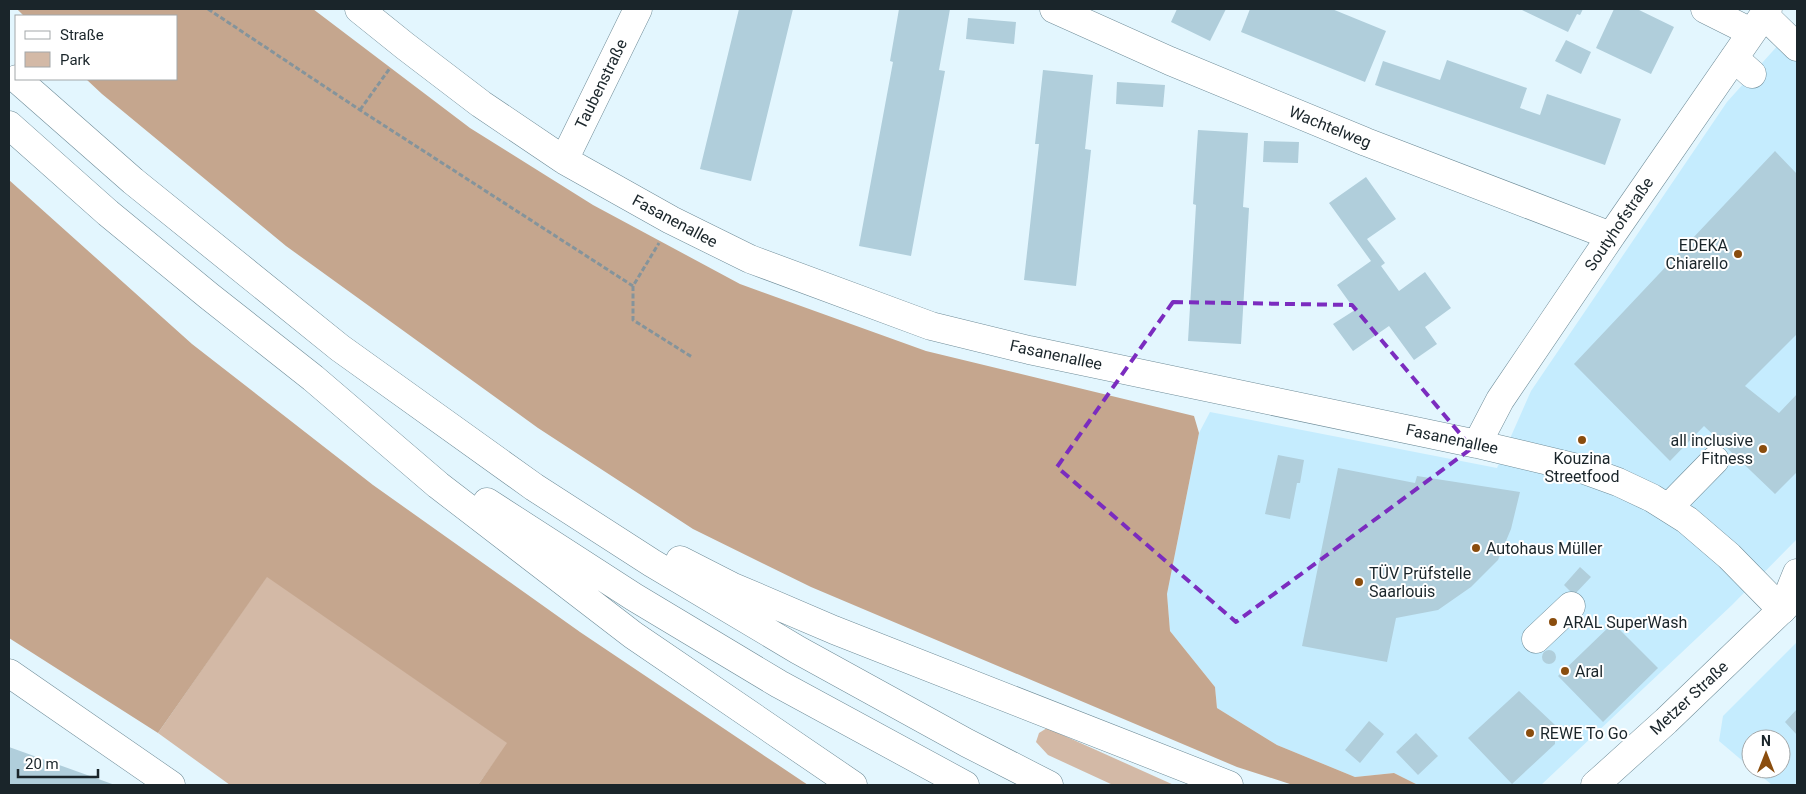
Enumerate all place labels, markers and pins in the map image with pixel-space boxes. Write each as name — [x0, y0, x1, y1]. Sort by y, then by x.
place label: EDEKA Chiarello — [1666, 236, 1729, 273]
marker: EDEKA Chiarello — [1732, 248, 1744, 260]
place label: all inclusive Fitness — [1670, 431, 1753, 468]
marker: Kouzina Streetfood — [1576, 434, 1588, 446]
marker: all inclusive Fitness — [1757, 443, 1769, 455]
place label: Kouzina Streetfood — [1544, 449, 1620, 486]
place label: Autohaus Müller — [1486, 539, 1603, 558]
marker: Autohaus Müller — [1470, 542, 1482, 554]
place label: TÜV Prüfstelle Saarlouis — [1369, 564, 1471, 601]
marker: TÜV Prüfstelle Saarlouis — [1353, 576, 1365, 588]
place label: ARAL SuperWash — [1563, 613, 1687, 632]
marker: ARAL SuperWash — [1547, 616, 1559, 628]
place label: Aral — [1575, 662, 1603, 681]
marker: Aral — [1559, 665, 1571, 677]
place label: REWE To Go — [1540, 724, 1628, 743]
marker: REWE To Go — [1524, 727, 1536, 739]

